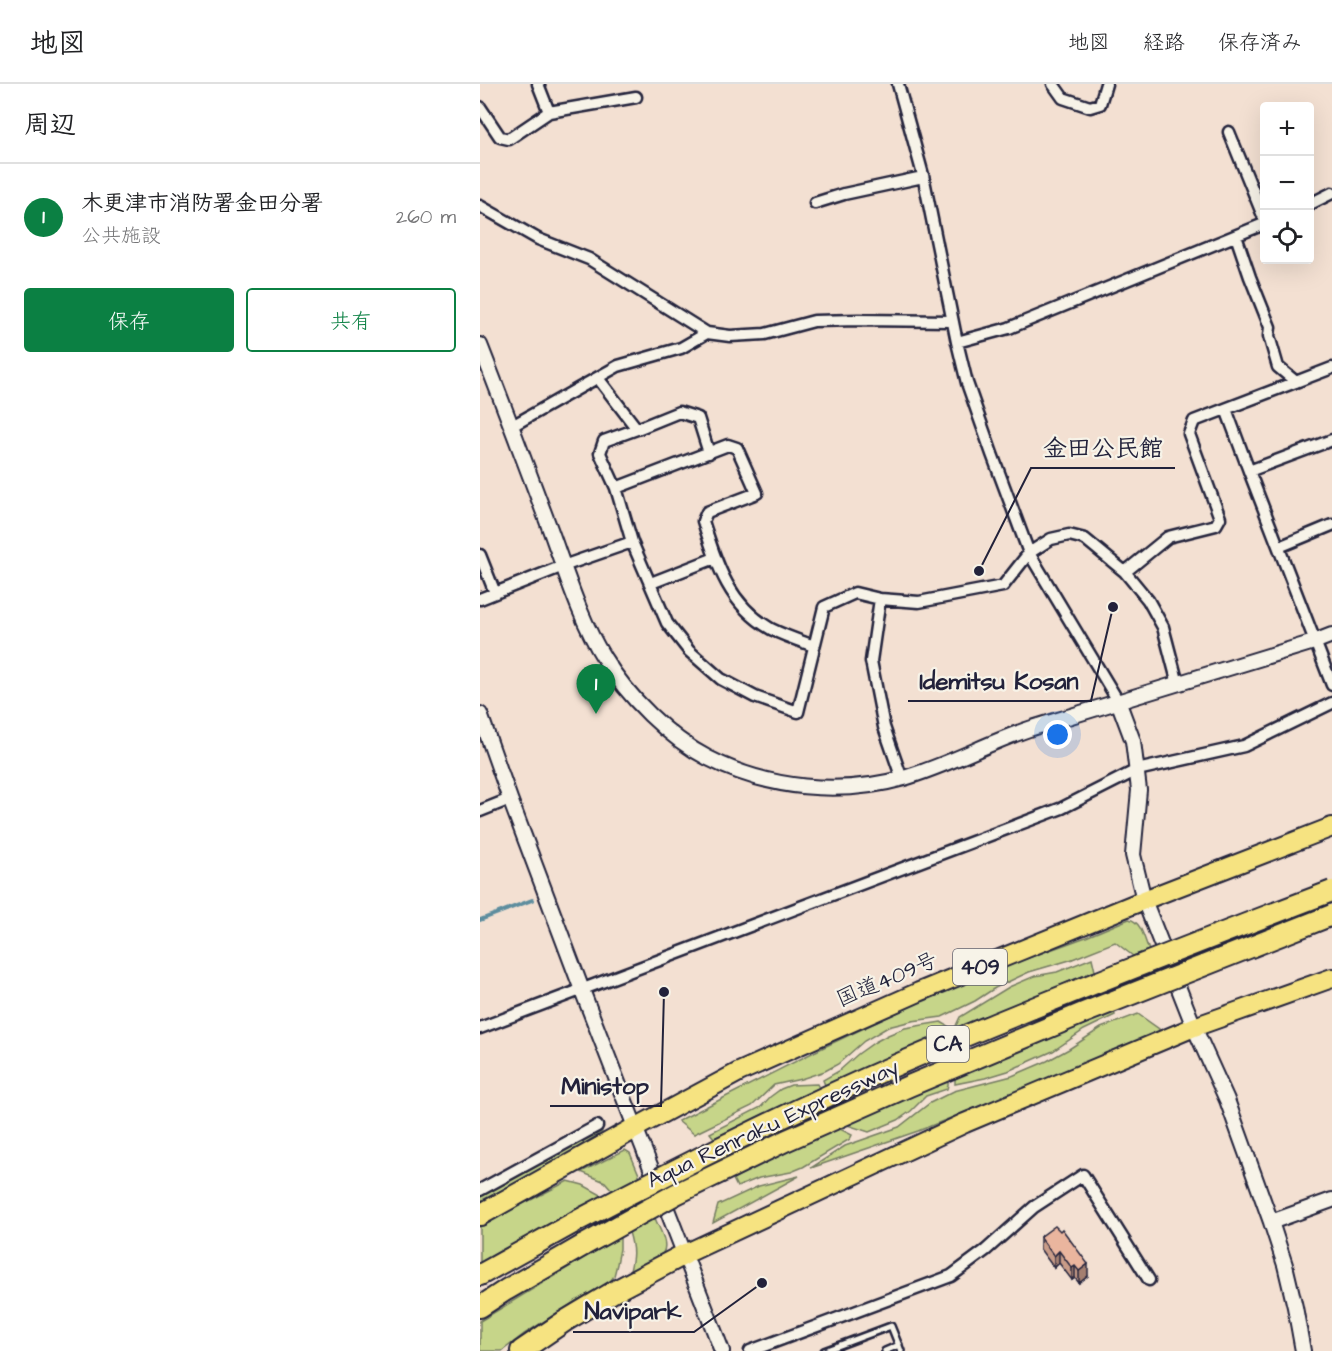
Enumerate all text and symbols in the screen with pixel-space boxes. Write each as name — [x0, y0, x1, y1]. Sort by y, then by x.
text: 地図 — [30, 24, 86, 63]
text: 地図 — [1068, 28, 1110, 57]
text: 経路 — [1143, 28, 1185, 57]
text: 保存済み — [1218, 28, 1302, 57]
map controls — [1260, 102, 1314, 264]
button: + — [1260, 102, 1314, 156]
text: 周辺 — [24, 107, 76, 143]
button: − — [1260, 156, 1314, 210]
text: 木更津市消防署金田分署 — [81, 188, 323, 219]
text: 1 — [42, 203, 45, 231]
text: 260 m — [396, 203, 456, 231]
button: locate — [1260, 210, 1314, 264]
text: 公共施設 — [81, 222, 161, 250]
button: 保存 — [24, 288, 234, 352]
button: 共有 — [246, 288, 456, 352]
callout: 金田公民館 — [1031, 426, 1175, 468]
text: 金田公民館 — [1043, 432, 1163, 466]
callout: Idemitsu Kosan — [908, 659, 1091, 701]
pin: 1 — [576, 664, 616, 714]
text: Idemitsu Kosan — [919, 665, 1079, 699]
your location — [1043, 720, 1072, 749]
street label: 国道409号 — [832, 945, 942, 1015]
road number: 409 — [953, 949, 1007, 985]
road number: CA — [927, 1026, 969, 1062]
street label: Aqua Renraku Expressway — [642, 1052, 904, 1197]
callout: Ministop — [550, 1064, 661, 1106]
text: Ministop — [561, 1070, 650, 1104]
callout: Navipark — [573, 1290, 694, 1332]
text: Navipark — [585, 1295, 682, 1329]

